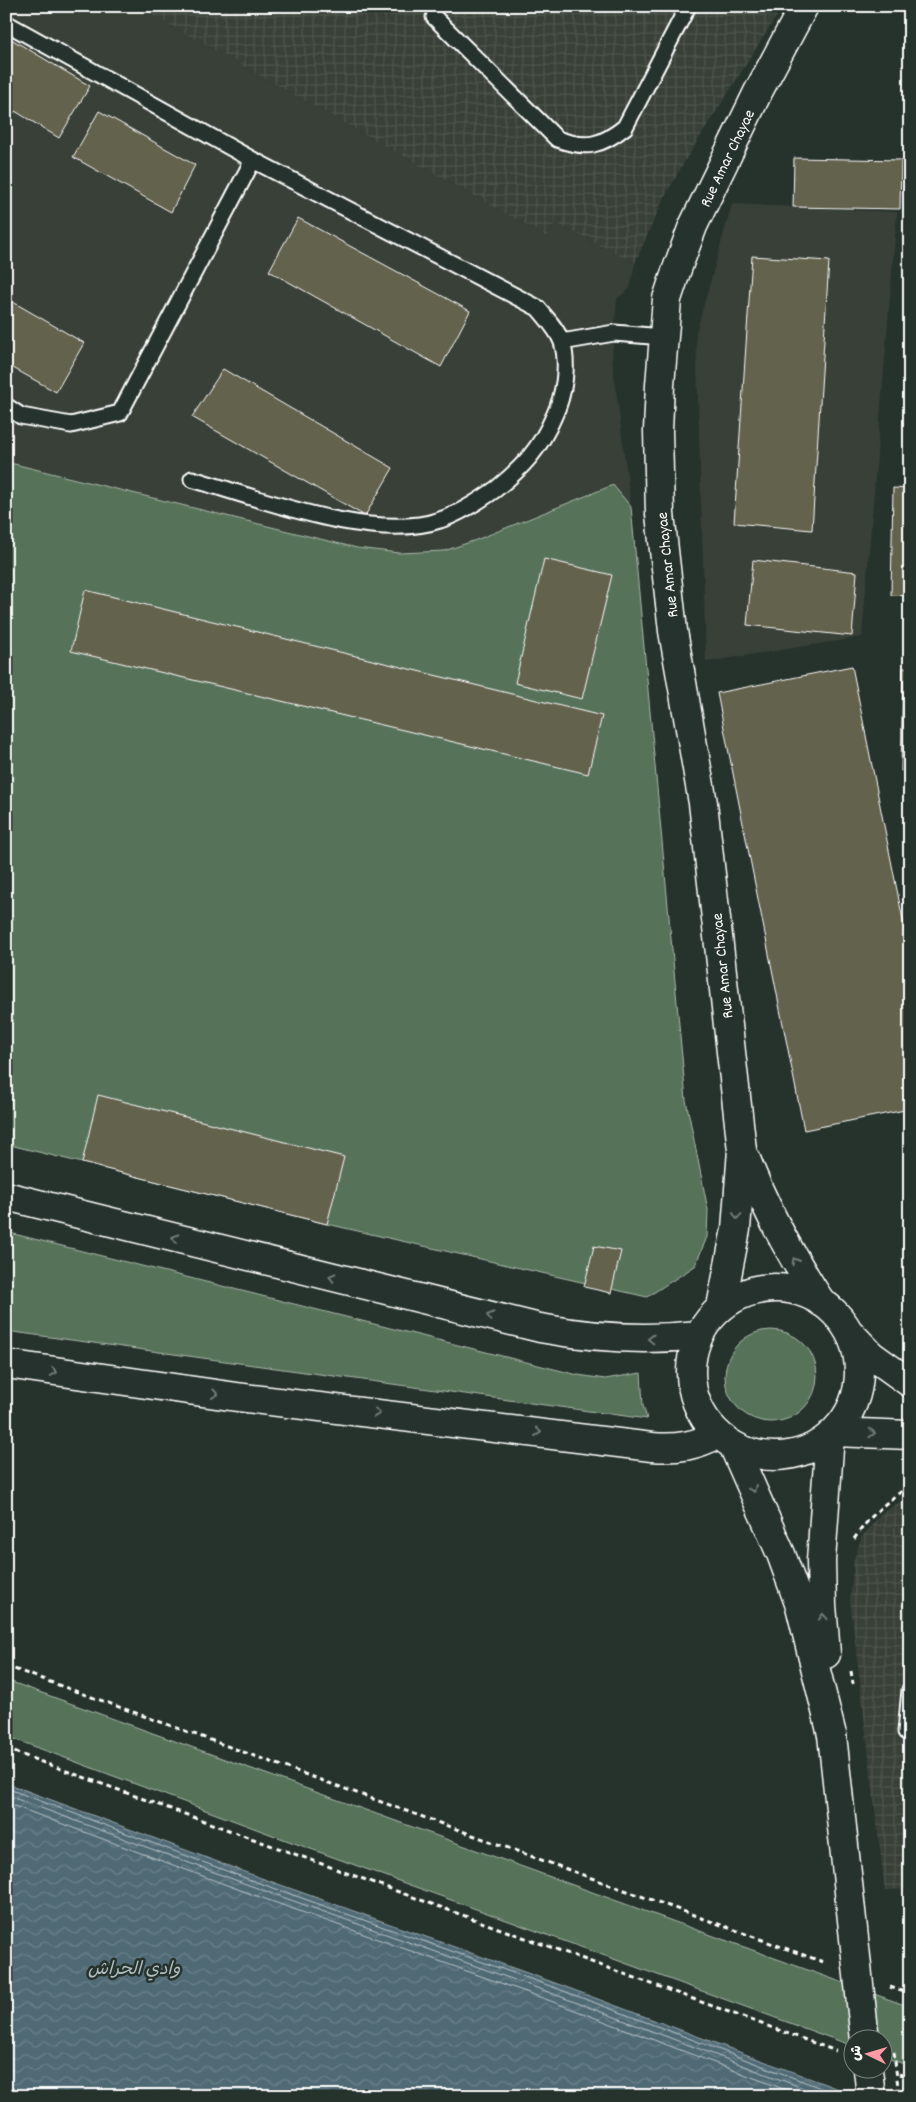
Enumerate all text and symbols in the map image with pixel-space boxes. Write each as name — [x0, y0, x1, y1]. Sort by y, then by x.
street label: Rue Amar Chayae — [695, 106, 762, 211]
street label: Rue Amar Chayae — [652, 511, 685, 619]
street label: Rue Amar Chayae — [707, 912, 740, 1020]
one-way arrow — [732, 1213, 743, 1221]
one-way arrow — [170, 1233, 179, 1244]
one-way arrow — [791, 1257, 801, 1266]
one-way arrow — [328, 1272, 337, 1283]
one-way arrow — [486, 1311, 495, 1322]
one-way arrow — [646, 1334, 654, 1344]
one-way arrow — [51, 1366, 59, 1377]
one-way arrow — [212, 1388, 220, 1399]
one-way arrow — [373, 1407, 381, 1418]
one-way arrow — [534, 1426, 542, 1437]
one-way arrow — [868, 1428, 876, 1438]
one-way arrow — [747, 1484, 758, 1493]
one-way arrow — [817, 1613, 828, 1621]
water label: وادي الحراش — [88, 1958, 181, 1983]
north arrow — [844, 2030, 894, 2080]
text: ش — [846, 2044, 868, 2062]

